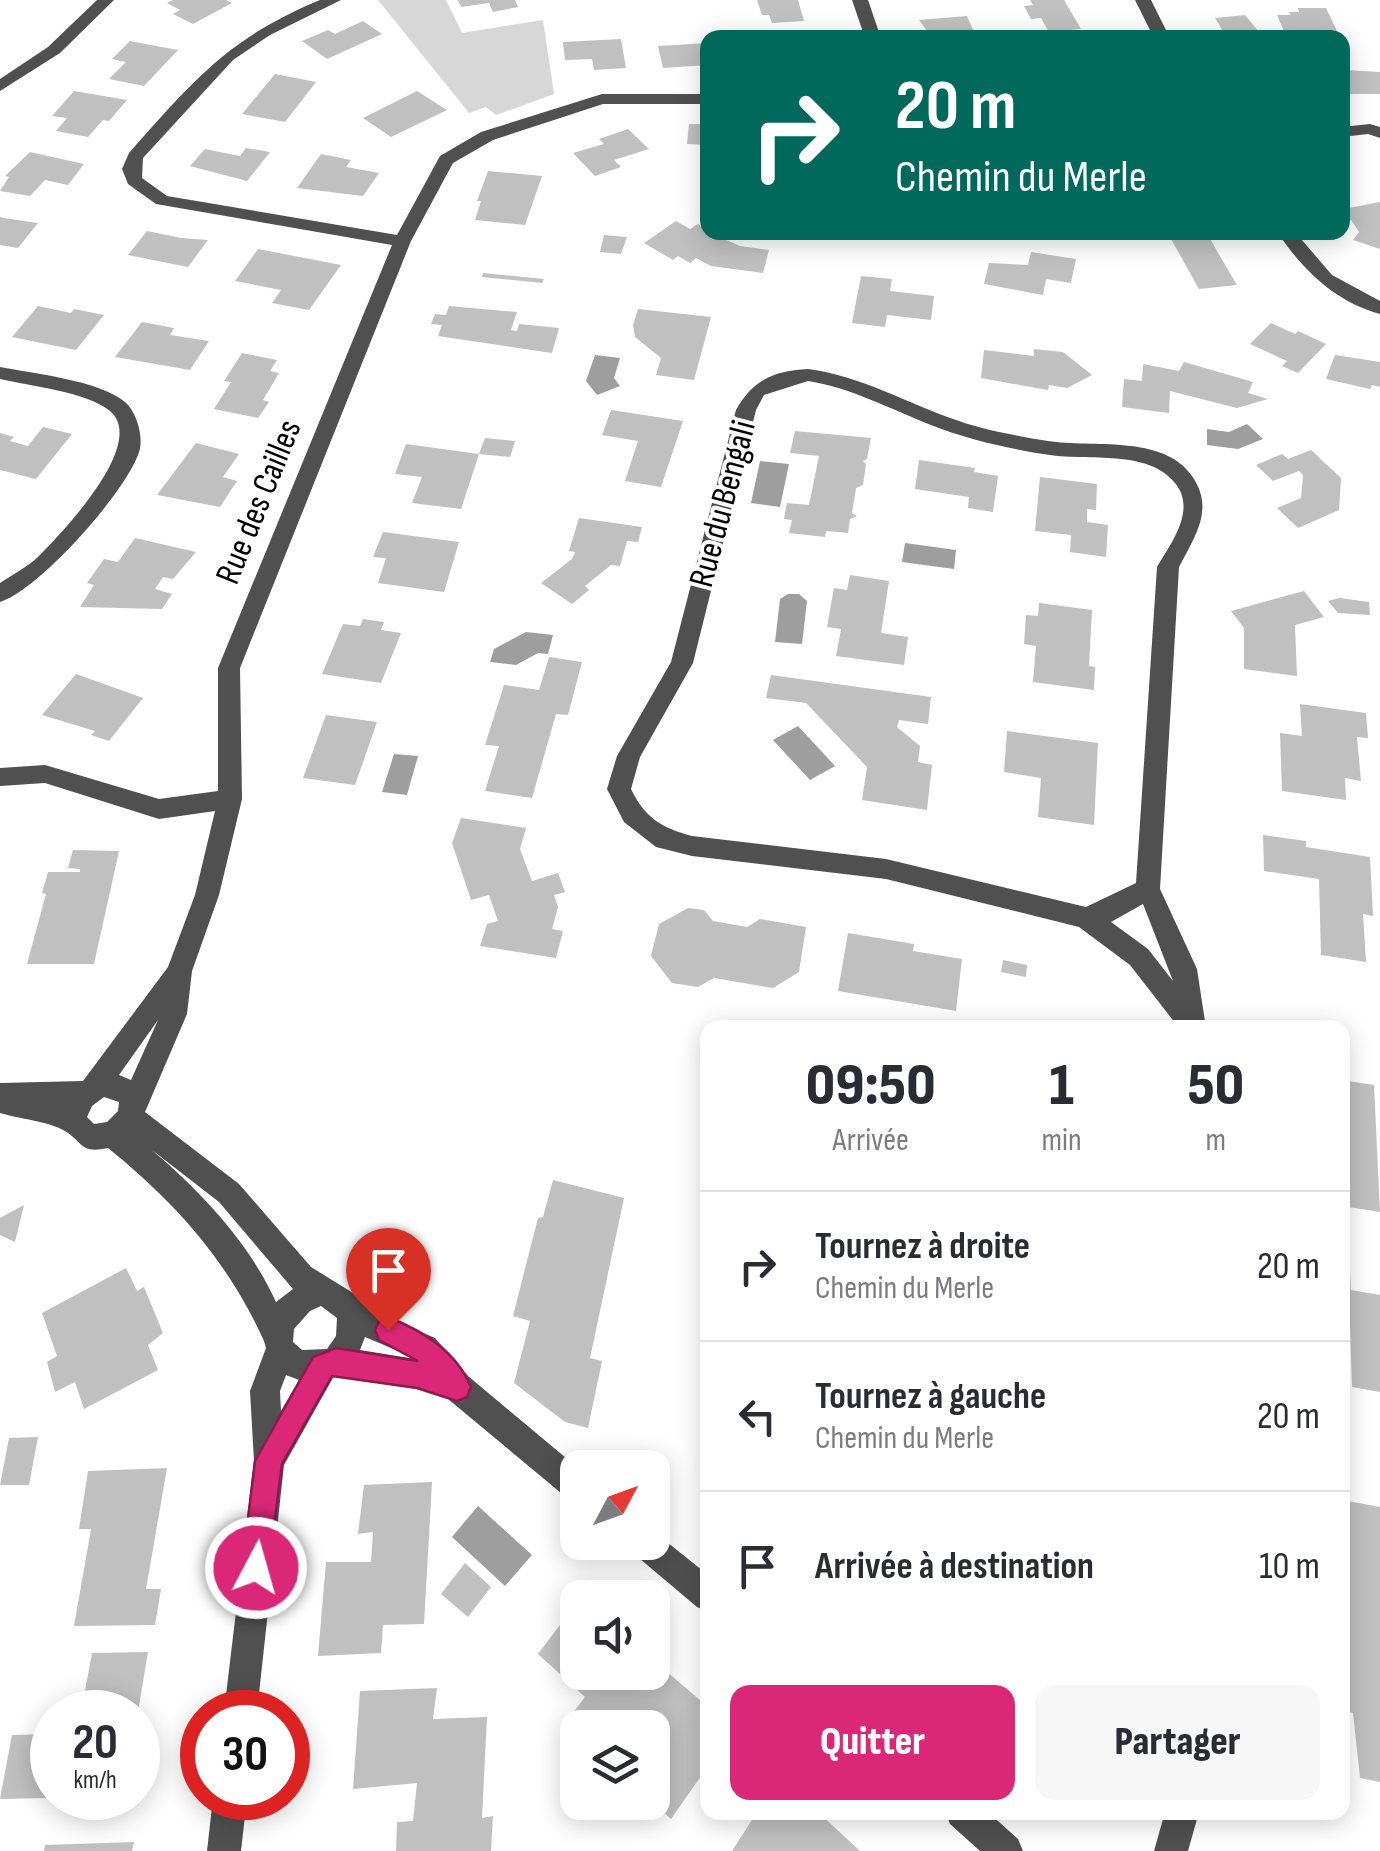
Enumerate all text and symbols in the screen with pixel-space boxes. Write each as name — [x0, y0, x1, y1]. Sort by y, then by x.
text: 20 m — [895, 65, 1016, 149]
icon: right — [730, 70, 860, 200]
text: Chemin du Merle — [895, 150, 1147, 205]
street label: Rue des Cailles — [207, 414, 311, 590]
street label: Rue du Bengali — [680, 416, 766, 592]
text: 09:50 — [806, 1050, 936, 1122]
text: 1 — [1049, 1050, 1074, 1122]
text: 50 — [1187, 1050, 1244, 1122]
text: Arrivée — [832, 1121, 909, 1160]
text: min — [1041, 1121, 1082, 1160]
text: m — [1206, 1121, 1226, 1160]
text: Tournez à droite — [815, 1224, 1030, 1269]
pin — [346, 1228, 431, 1331]
icon: right — [730, 1239, 785, 1294]
icon: arrive — [361, 1243, 416, 1298]
text: 20 m — [1257, 1244, 1320, 1289]
text: Chemin du Merle — [815, 1269, 994, 1308]
text: Tournez à gauche — [815, 1374, 1046, 1419]
icon: left — [730, 1389, 785, 1444]
text: 20 m — [1257, 1394, 1320, 1439]
text: Chemin du Merle — [815, 1419, 994, 1458]
north arrow — [560, 1450, 670, 1560]
map controls — [560, 1450, 670, 1820]
position arrow — [204, 1516, 308, 1620]
icon: arrive — [730, 1539, 785, 1594]
text: Arrivée à destination — [815, 1544, 1094, 1589]
text: 10 m — [1259, 1544, 1320, 1589]
button: sound — [560, 1580, 670, 1690]
button: Quitter — [730, 1685, 1015, 1800]
button: Partager — [1035, 1685, 1320, 1800]
speed limit sign: 30 — [180, 1690, 310, 1820]
button: layers — [560, 1710, 670, 1820]
text: 20 — [72, 1713, 118, 1773]
text: km/h — [73, 1765, 117, 1796]

